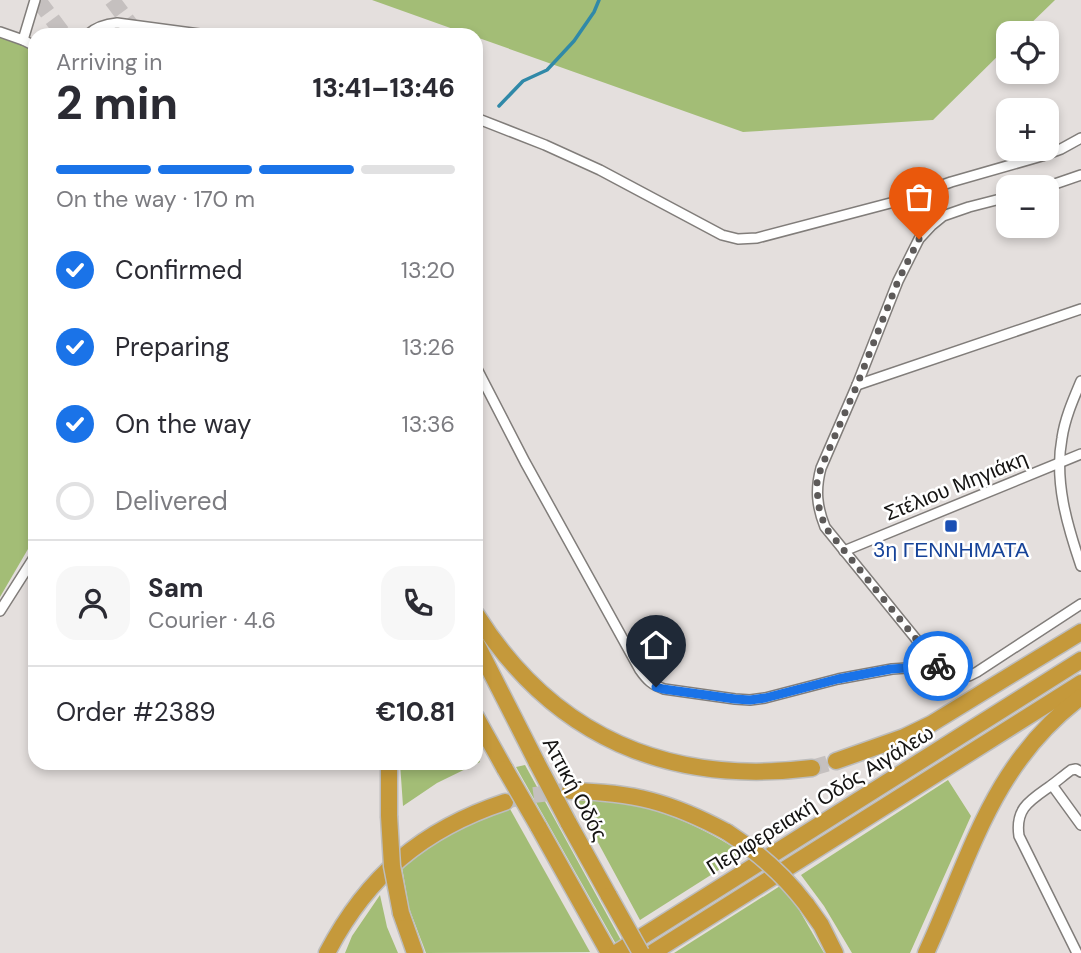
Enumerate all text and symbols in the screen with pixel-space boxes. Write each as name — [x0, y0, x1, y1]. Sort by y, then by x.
map controls — [996, 21, 1059, 238]
button: locate — [996, 21, 1059, 84]
text: Arriving in — [56, 47, 162, 77]
text: 13:41–13:46 — [313, 71, 455, 105]
text: 2 min — [56, 73, 178, 133]
button: + — [996, 98, 1059, 161]
pin — [889, 167, 949, 239]
button: − — [996, 175, 1059, 238]
icon: bag — [900, 178, 938, 216]
text: On the way · 170 m — [56, 184, 255, 214]
icon: check — [56, 251, 94, 289]
text: Confirmed — [115, 253, 242, 287]
text: 13:20 — [401, 255, 455, 285]
icon: check — [56, 328, 94, 366]
text: Preparing — [115, 330, 230, 364]
text: 13:26 — [402, 332, 455, 362]
icon: check — [56, 405, 94, 443]
text: On the way — [115, 407, 251, 441]
text: 13:36 — [402, 409, 455, 439]
street label: Στέλιου Μηγιάκη — [880, 445, 1032, 527]
text: Delivered — [115, 484, 228, 518]
marker: 3η ΓΕΝΝΗΜΑΤΑ — [943, 518, 959, 534]
place label: 3η ΓΕΝΝΗΜΑΤΑ — [873, 536, 1029, 564]
button: person — [56, 566, 130, 640]
button: phone — [381, 566, 455, 640]
text: Sam — [148, 571, 203, 605]
text: Courier · 4.6 — [148, 605, 276, 635]
pin — [626, 615, 686, 687]
icon: home — [637, 626, 675, 664]
courier — [903, 631, 973, 701]
icon: bike — [919, 647, 957, 685]
text: Order #2389 — [56, 695, 215, 729]
text: €10.81 — [376, 695, 455, 729]
street label: Περιφερειακή Οδός Αιγάλεω — [701, 718, 939, 882]
street label: Αττική Οδός — [536, 733, 614, 845]

